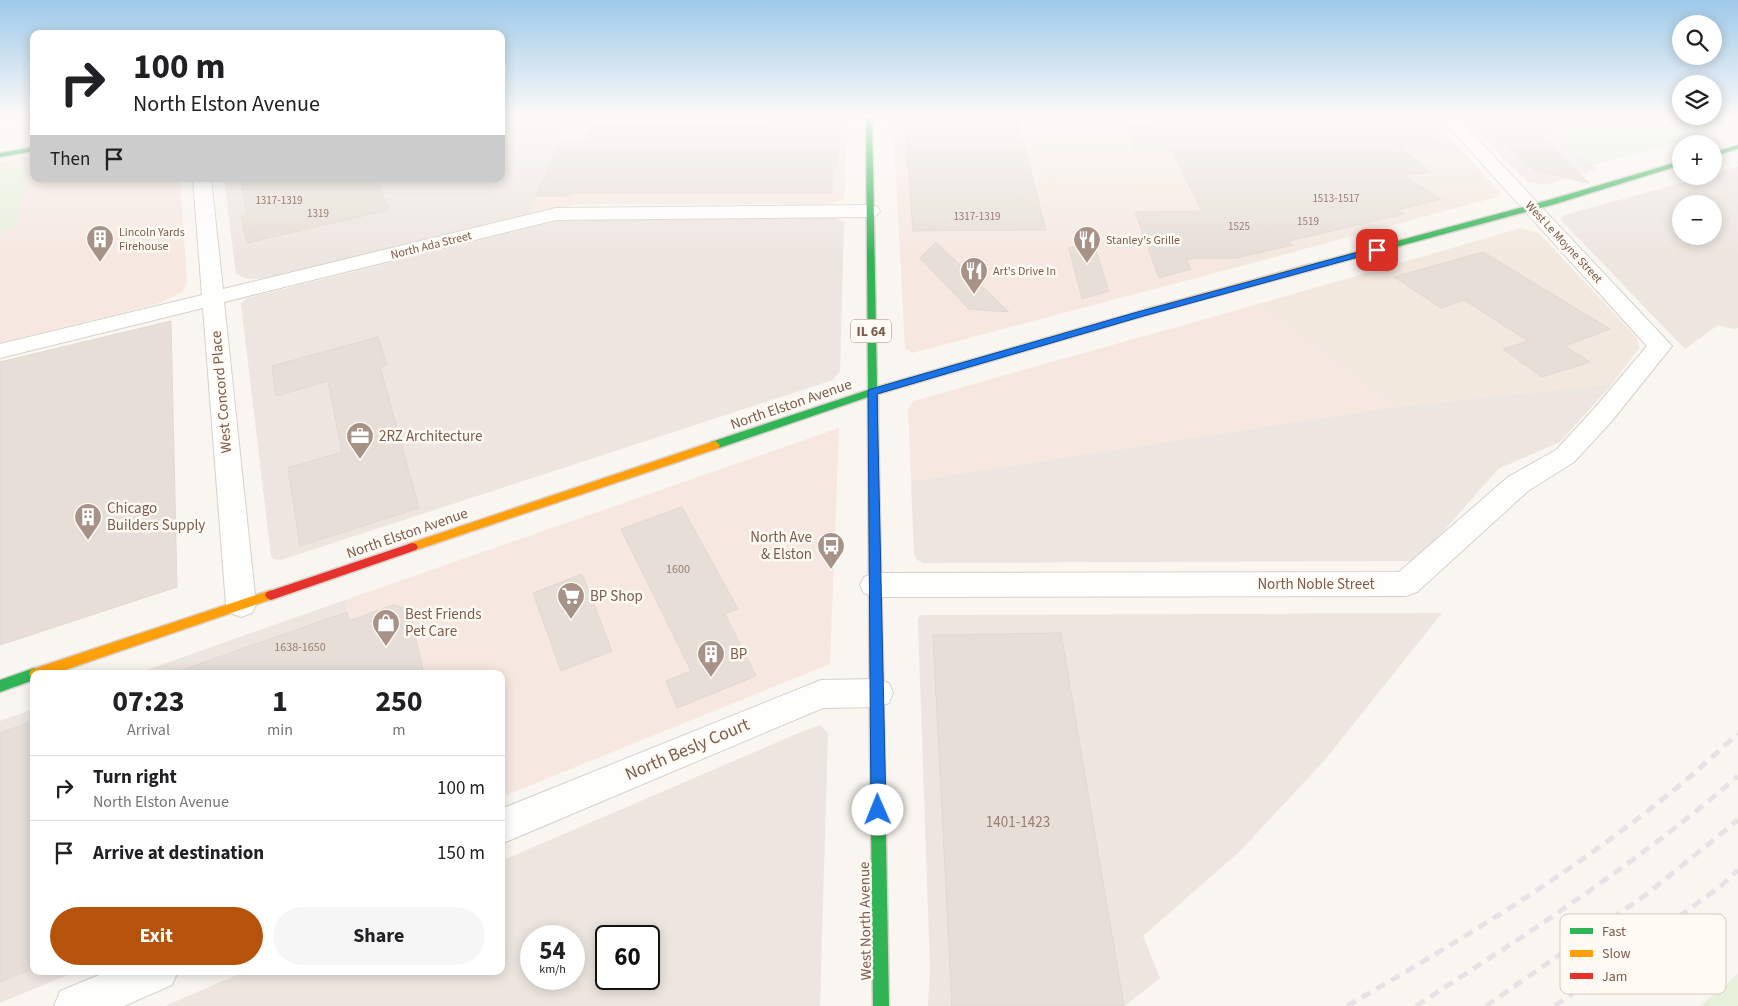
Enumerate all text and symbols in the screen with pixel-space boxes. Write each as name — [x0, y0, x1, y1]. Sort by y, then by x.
map controls — [1672, 15, 1722, 245]
button: search — [1672, 15, 1722, 65]
text: 100 m — [133, 42, 225, 92]
icon: right — [50, 50, 115, 115]
button: layers — [1672, 75, 1722, 125]
text: North Elston Avenue — [133, 88, 320, 120]
button: + — [1672, 135, 1722, 185]
icon: arrive — [100, 145, 128, 173]
text: Then — [50, 146, 90, 173]
house number: 1513-1517 — [1312, 191, 1360, 206]
house number: 1317-1319 — [255, 193, 303, 208]
button: − — [1672, 195, 1722, 245]
street label: West Le Moyne Street — [1521, 198, 1606, 287]
house number: 1319 — [307, 206, 329, 221]
house number: 1317-1319 — [953, 209, 1001, 224]
house number: 1519 — [1297, 214, 1319, 229]
house number: 1525 — [1228, 219, 1250, 234]
building icon: Lincoln Yards Firehouse — [85, 224, 115, 263]
place label: Lincoln Yards Firehouse — [119, 224, 185, 255]
restaurant icon: Stanley's Grille — [1072, 225, 1102, 264]
street label: North Ada Street — [389, 227, 473, 264]
pin — [1356, 229, 1398, 271]
place label: Stanley's Grille — [1106, 232, 1180, 249]
icon: arrive — [1363, 236, 1391, 264]
restaurant icon: Art's Drive In — [959, 256, 989, 295]
place label: Art's Drive In — [993, 263, 1056, 280]
road number: IL 64 — [851, 320, 891, 342]
street label: West Concord Place — [206, 330, 237, 454]
street label: North Elston Avenue — [728, 374, 855, 435]
office icon: 2RZ Architecture — [345, 421, 375, 460]
place label: 2RZ Architecture — [379, 426, 483, 447]
place label: Chicago Builders Supply — [107, 498, 205, 536]
building icon: Chicago Builders Supply — [73, 502, 103, 541]
street label: North Elston Avenue — [344, 503, 471, 564]
place label: North Ave & Elston — [750, 527, 812, 565]
bus stop icon: North Ave & Elston — [816, 531, 846, 570]
house number: 1600 — [666, 561, 690, 578]
street label: North Noble Street — [1257, 574, 1375, 595]
supermarket icon: BP Shop — [556, 581, 586, 620]
place label: BP Shop — [590, 586, 643, 607]
place label: Best Friends Pet Care — [405, 604, 482, 642]
shop icon: Best Friends Pet Care — [371, 608, 401, 647]
house number: 1638-1650 — [274, 639, 326, 656]
building icon: BP — [696, 639, 726, 678]
place label: BP — [730, 644, 747, 665]
text: 07:23 — [112, 680, 185, 723]
text: 1 — [272, 680, 288, 723]
text: 250 — [375, 680, 423, 723]
street label: North Besly Court — [621, 712, 753, 787]
text: Arrival — [127, 719, 170, 741]
text: min — [267, 719, 293, 741]
text: m — [392, 719, 406, 741]
text: Turn right — [93, 764, 177, 791]
icon: right — [50, 774, 78, 802]
text: 100 m — [437, 775, 485, 802]
position arrow — [851, 783, 903, 835]
text: North Elston Avenue — [93, 791, 229, 813]
house number: 1401-1423 — [986, 812, 1050, 833]
icon: arrive — [50, 839, 78, 867]
text: Arrive at destination — [93, 840, 264, 867]
text: 150 m — [437, 840, 485, 867]
street label: West North Avenue — [854, 861, 877, 981]
button: Exit — [50, 907, 263, 965]
button: Share — [273, 907, 485, 965]
legend — [1560, 914, 1726, 994]
text: Fast — [1602, 922, 1626, 942]
speed limit sign: 60 — [595, 925, 660, 990]
text: 54 — [539, 933, 566, 969]
text: Slow — [1602, 944, 1631, 964]
text: km/h — [539, 961, 566, 978]
text: Jam — [1602, 967, 1627, 987]

